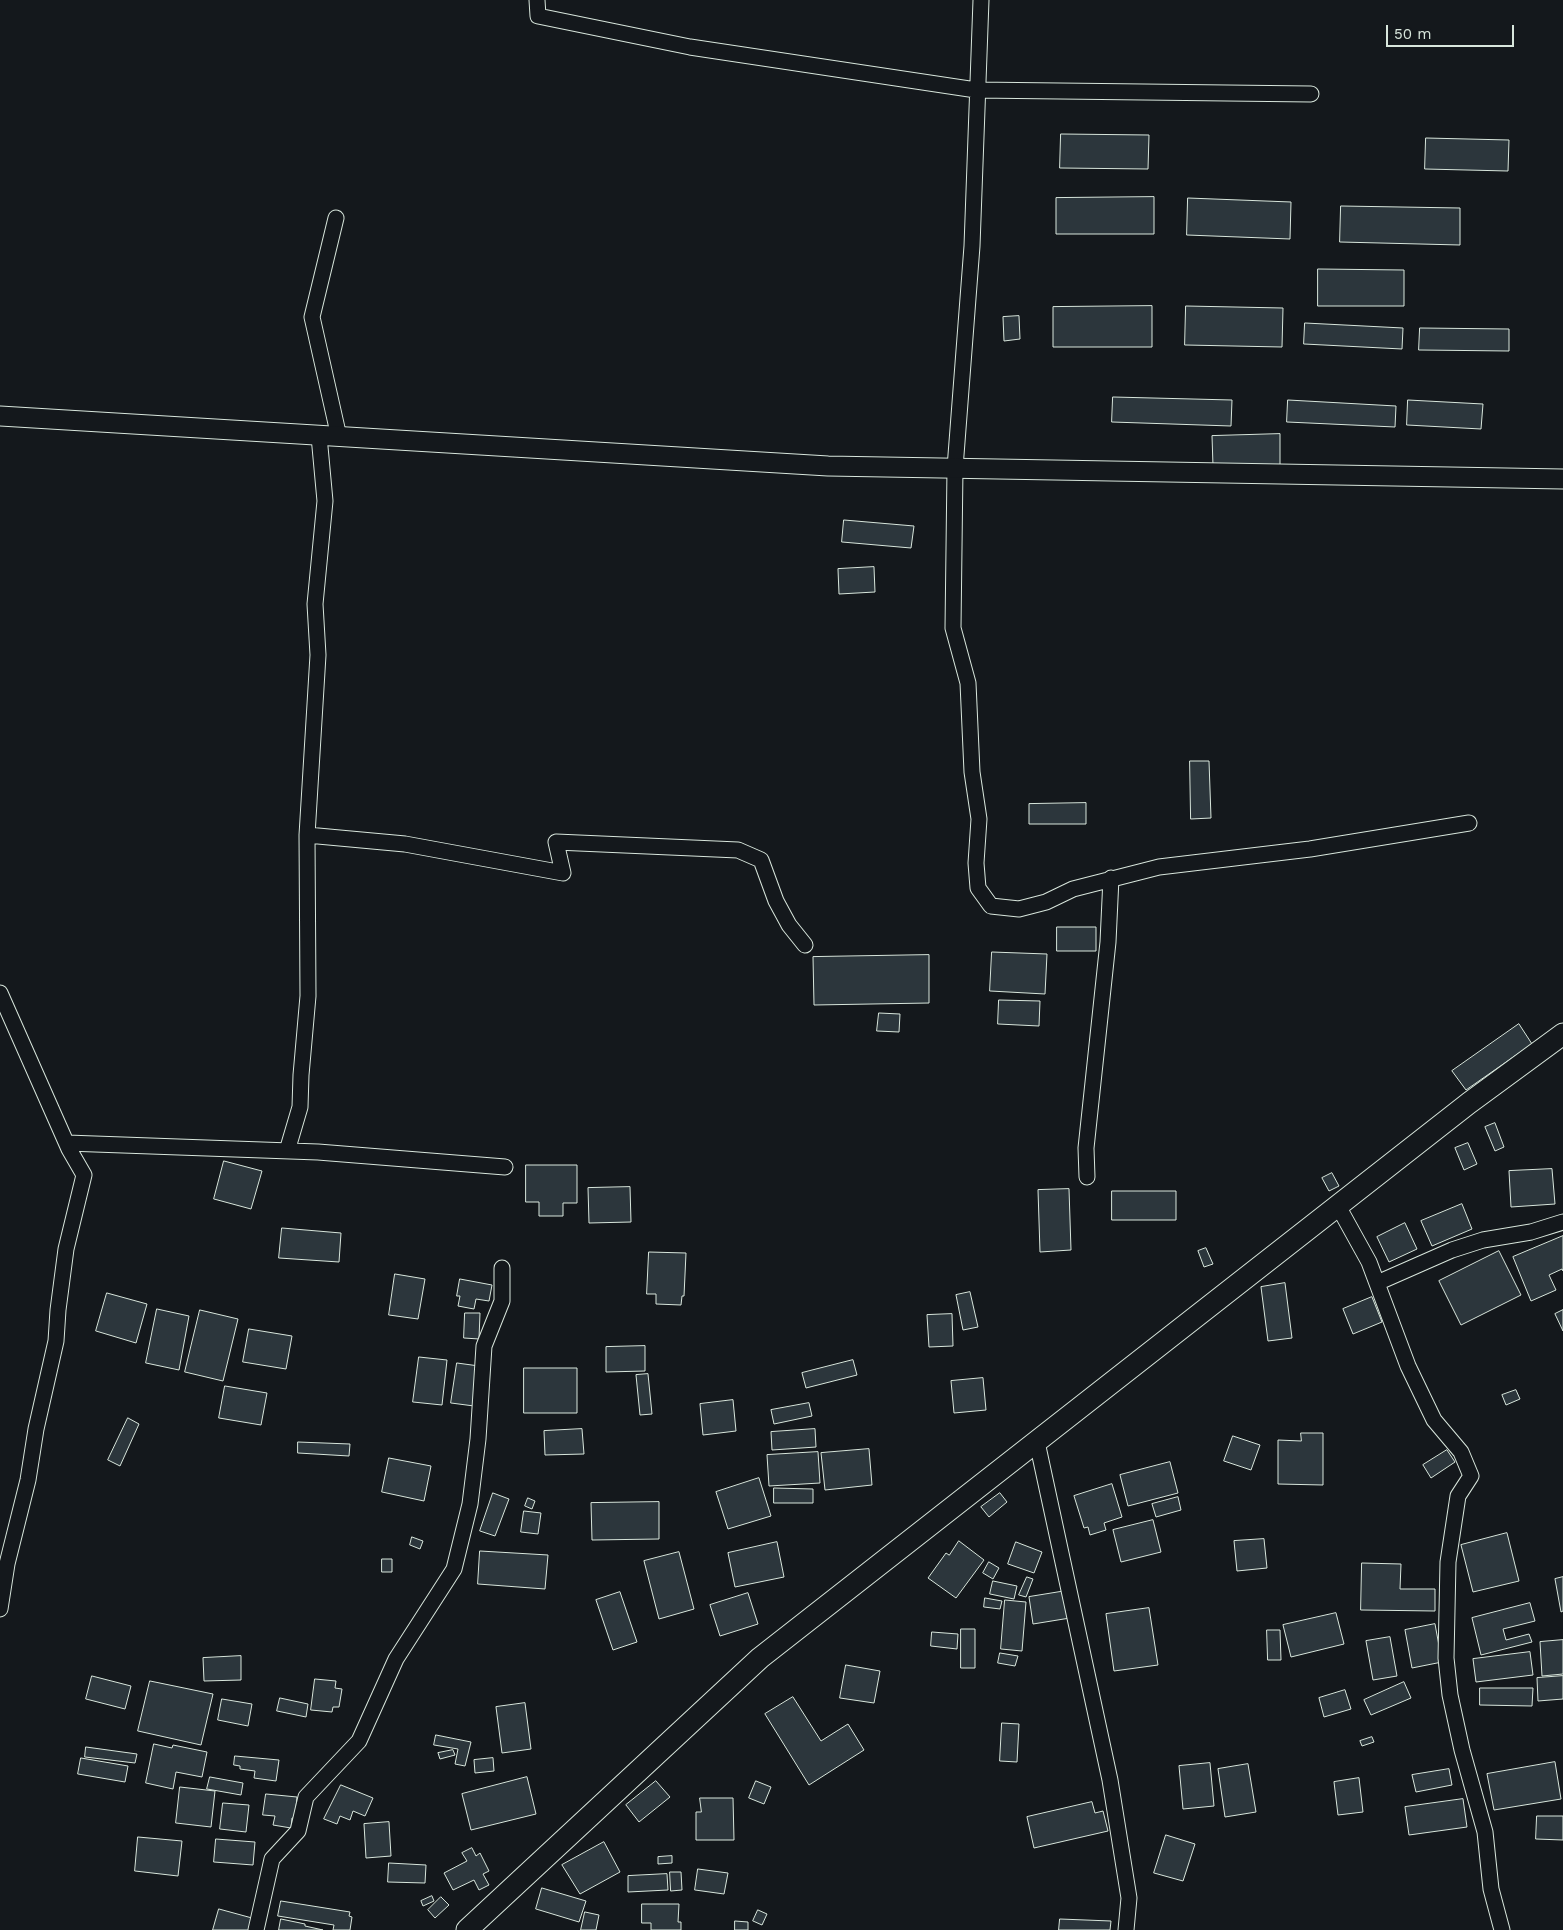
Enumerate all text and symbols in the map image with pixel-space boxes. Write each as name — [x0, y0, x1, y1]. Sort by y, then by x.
scale bar — [1388, 15, 1516, 47]
text: 50 m — [1394, 25, 1431, 43]

